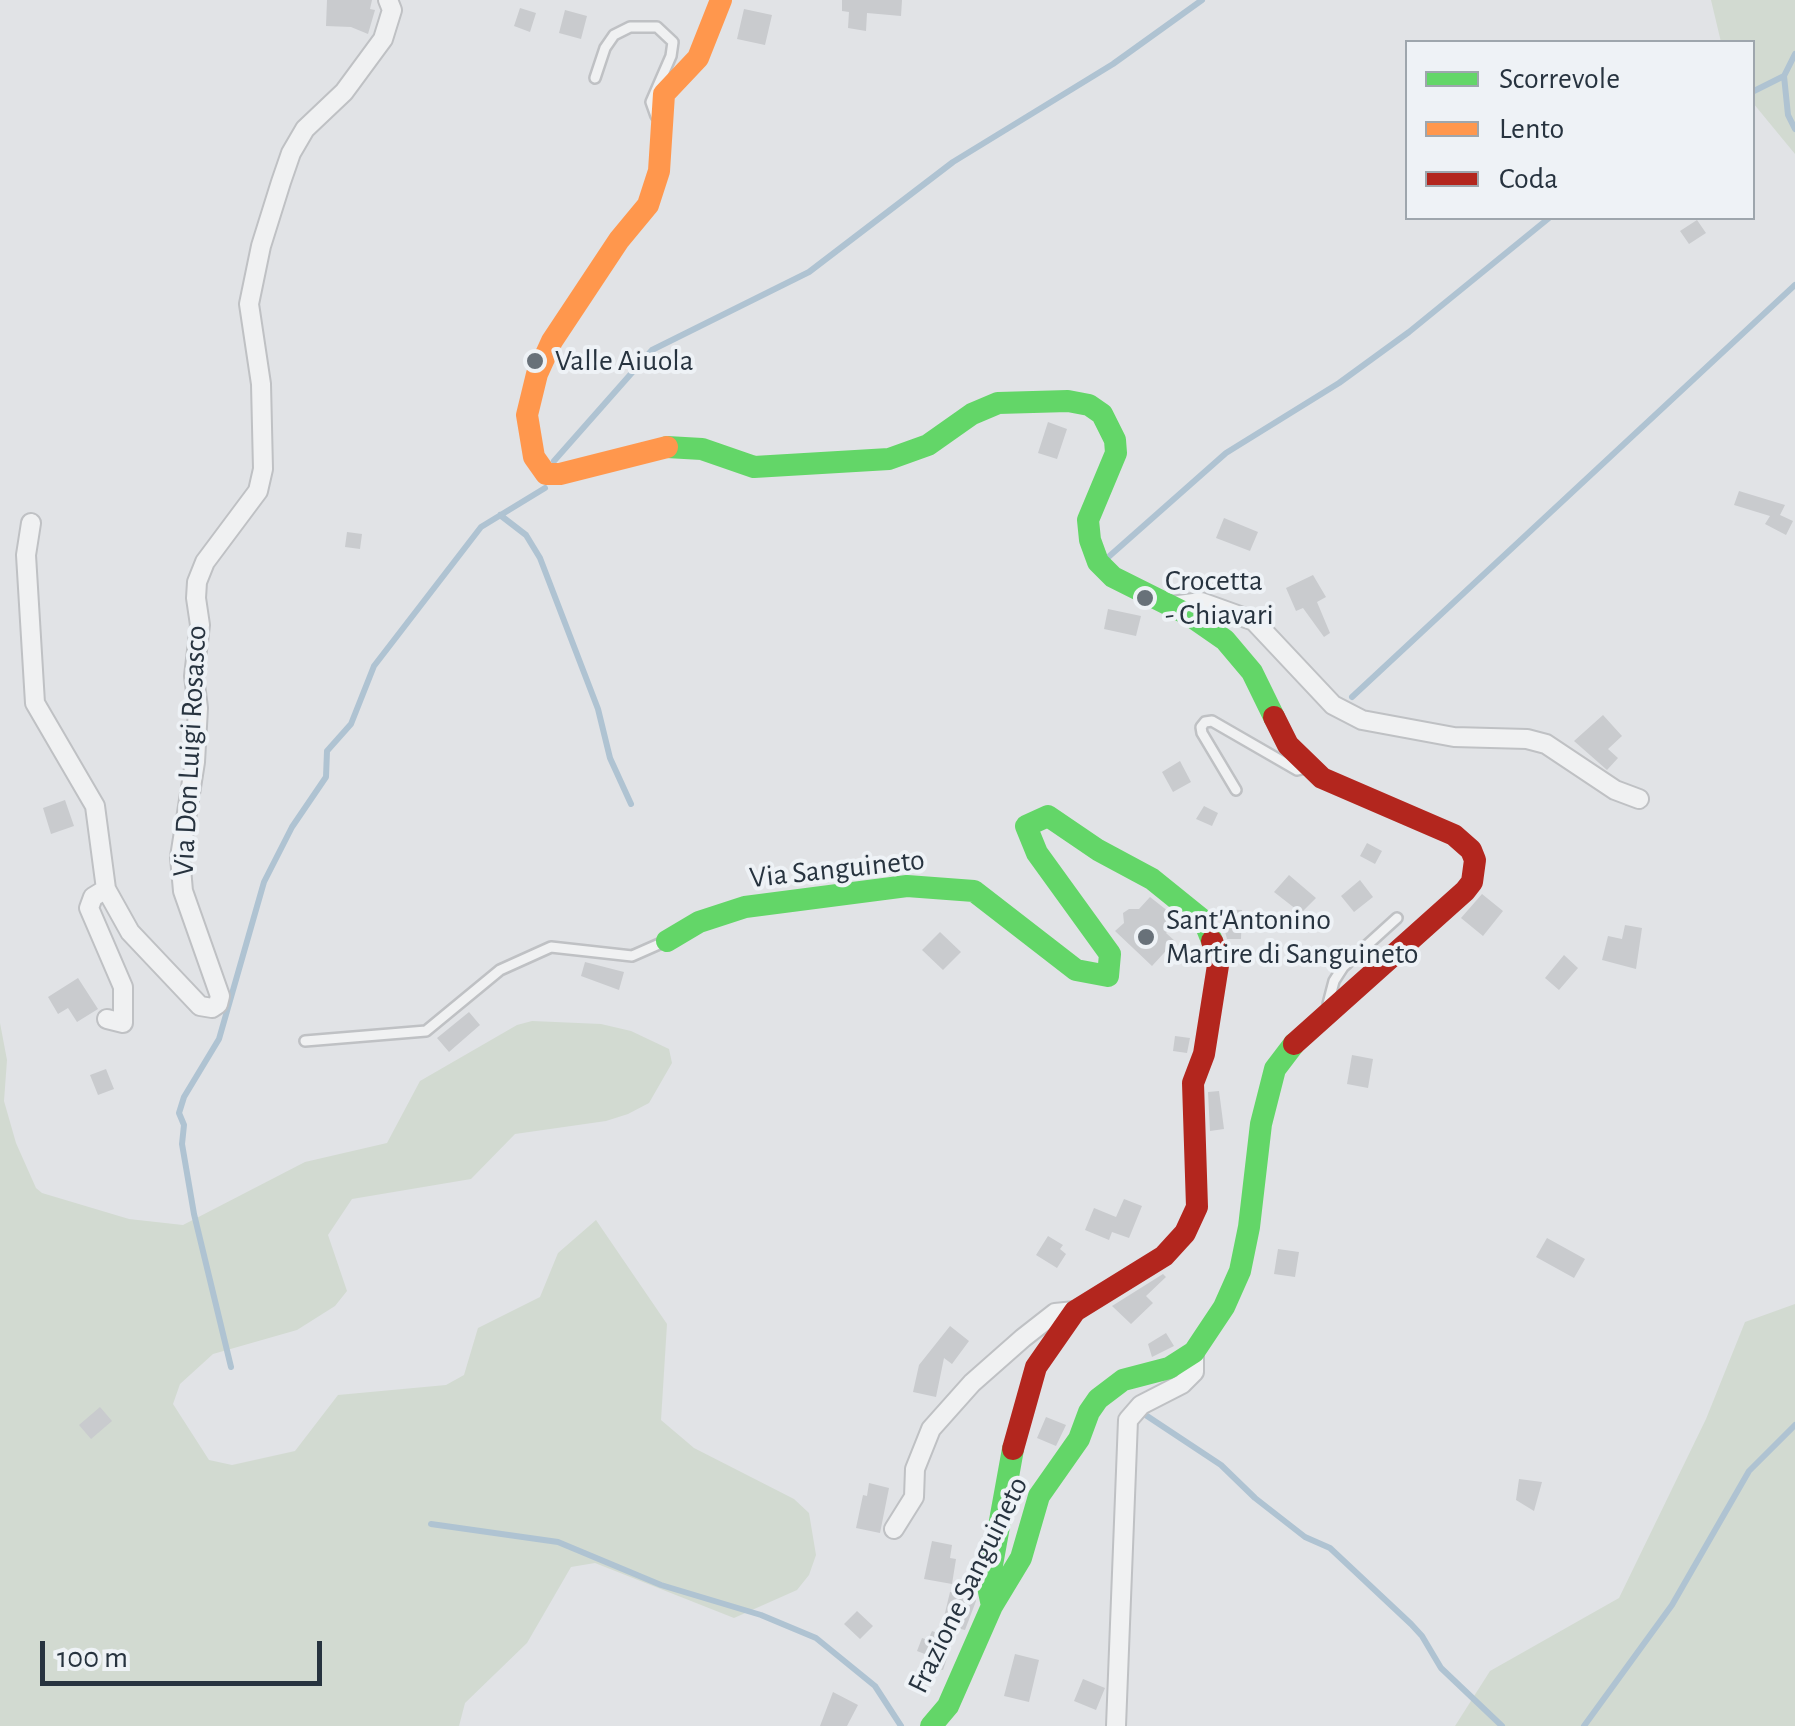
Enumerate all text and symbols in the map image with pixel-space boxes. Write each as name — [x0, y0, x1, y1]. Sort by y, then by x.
legend — [1405, 40, 1755, 220]
text: Scorrevole — [1499, 64, 1620, 94]
text: Lento — [1499, 114, 1564, 144]
text: Coda — [1499, 164, 1558, 194]
place label: Valle Aiuola — [555, 343, 694, 379]
marker: Valle Aiuola — [524, 350, 546, 372]
place label: Crocetta - Chiavari — [1165, 563, 1274, 634]
marker: Crocetta - Chiavari — [1134, 587, 1156, 609]
street label: Via Don Luigi Rosasco — [165, 624, 215, 878]
street label: Via Sanguineto — [748, 842, 926, 896]
place label: Sant'Antonino Martire di Sanguineto — [1166, 902, 1419, 972]
marker: Sant'Antonino Martire di Sanguineto — [1135, 926, 1157, 948]
street label: Frazione Sanguineto — [900, 1471, 1036, 1699]
scale bar — [45, 1621, 328, 1683]
text: 100 m — [57, 1643, 128, 1673]

